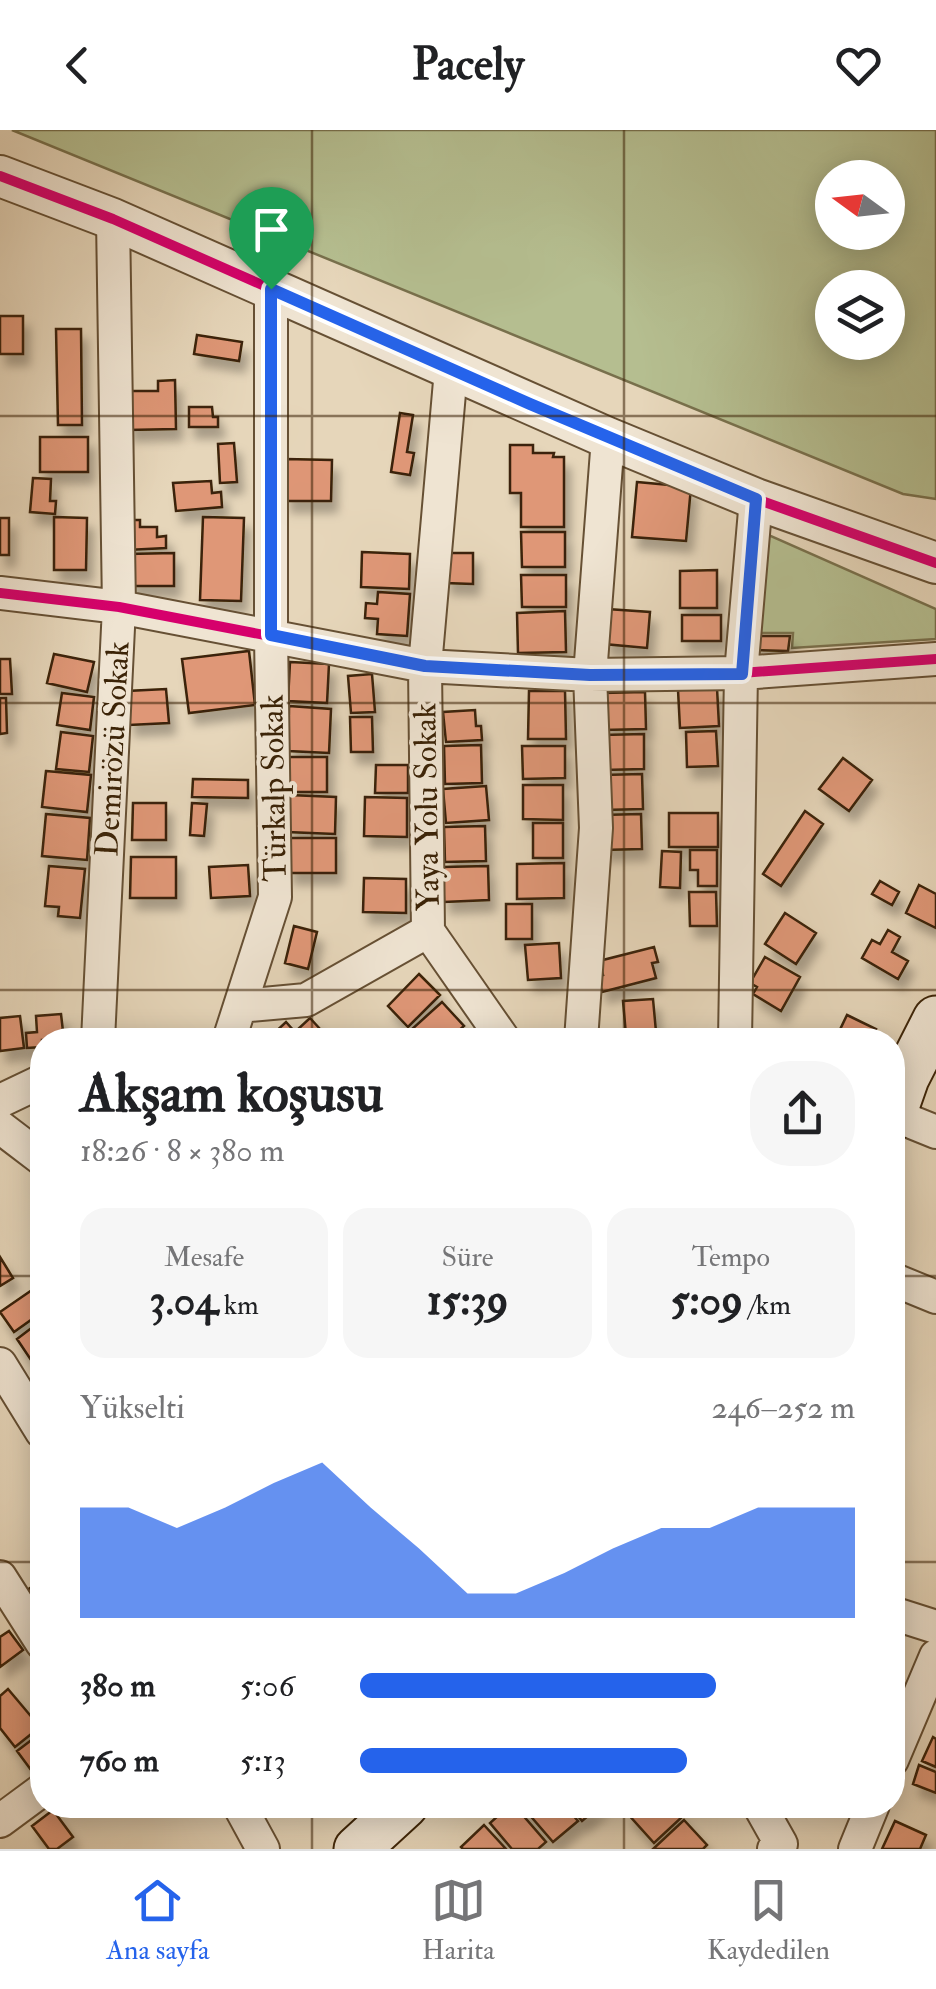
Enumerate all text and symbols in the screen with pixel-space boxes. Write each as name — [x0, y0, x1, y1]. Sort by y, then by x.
text: Pacely — [412, 37, 524, 93]
icon: back — [50, 38, 105, 93]
icon: heart — [831, 38, 886, 93]
north arrow — [815, 160, 905, 250]
map controls — [815, 160, 905, 360]
pin — [229, 187, 314, 290]
icon: arrive — [244, 202, 299, 257]
button: layers — [815, 270, 905, 360]
street label: Demirözü Sokak — [87, 640, 139, 858]
street label: Türkalp Sokak — [252, 694, 296, 882]
street label: Yaya Yolu Sokak — [405, 703, 449, 911]
text: Akşam koşusu — [80, 1059, 383, 1128]
button: share — [750, 1061, 855, 1166]
text: 18:26 · 8 × 380 m — [80, 1131, 284, 1171]
text: Mesafe — [164, 1240, 244, 1275]
text: Süre — [441, 1240, 493, 1275]
text: Tempo — [692, 1240, 770, 1275]
text: 3.04 — [150, 1275, 218, 1327]
text: 15:39 — [427, 1275, 508, 1327]
text: 5:09 — [671, 1275, 743, 1327]
text: km — [218, 1288, 259, 1323]
text: /km — [743, 1288, 791, 1323]
text: Yükselti — [80, 1388, 185, 1428]
text: 246–252 m — [711, 1388, 855, 1428]
text: 380 m — [80, 1666, 155, 1706]
text: 5:06 — [240, 1666, 295, 1706]
text: 760 m — [80, 1741, 159, 1781]
text: 5:13 — [240, 1741, 286, 1781]
tab: Ana sayfa — [106, 1873, 210, 1968]
tab: Harita — [422, 1873, 495, 1968]
tab: Kaydedilen — [707, 1873, 830, 1968]

